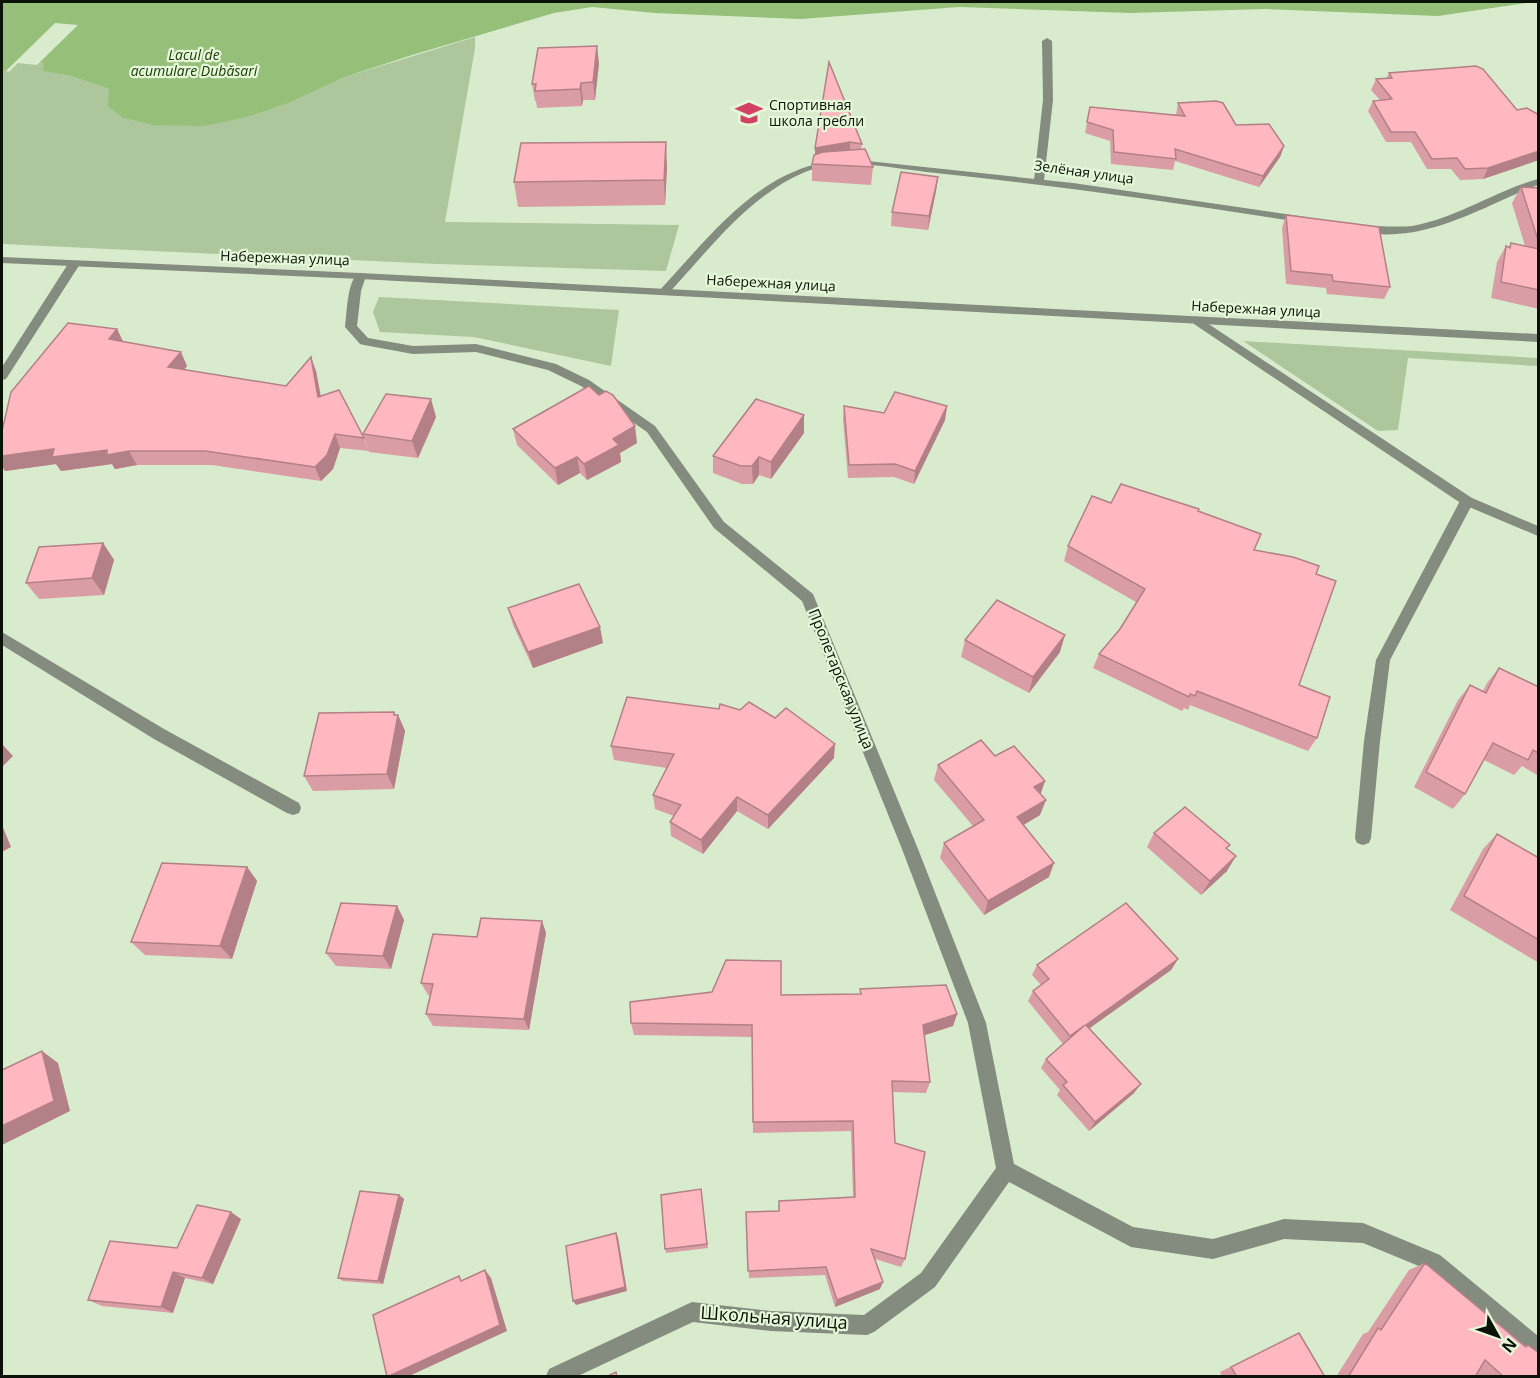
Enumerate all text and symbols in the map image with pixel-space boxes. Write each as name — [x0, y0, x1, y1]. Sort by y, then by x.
water label: Lacul de acumulare Dubăsari — [131, 45, 258, 80]
place label: Спортивная школа гребли — [769, 95, 864, 130]
school or university icon: Спортивная школа гребли — [734, 98, 764, 128]
street label: Зелёная улица — [1033, 155, 1135, 188]
street label: Набережная улица — [220, 246, 350, 269]
street label: Набережная улица — [706, 270, 836, 295]
street label: Набережная улица — [1191, 296, 1321, 321]
street label: Пролетарская улица — [805, 606, 879, 752]
street label: Школьная улица — [700, 1300, 849, 1334]
north arrow — [1468, 1306, 1528, 1366]
text: N — [1497, 1334, 1522, 1358]

